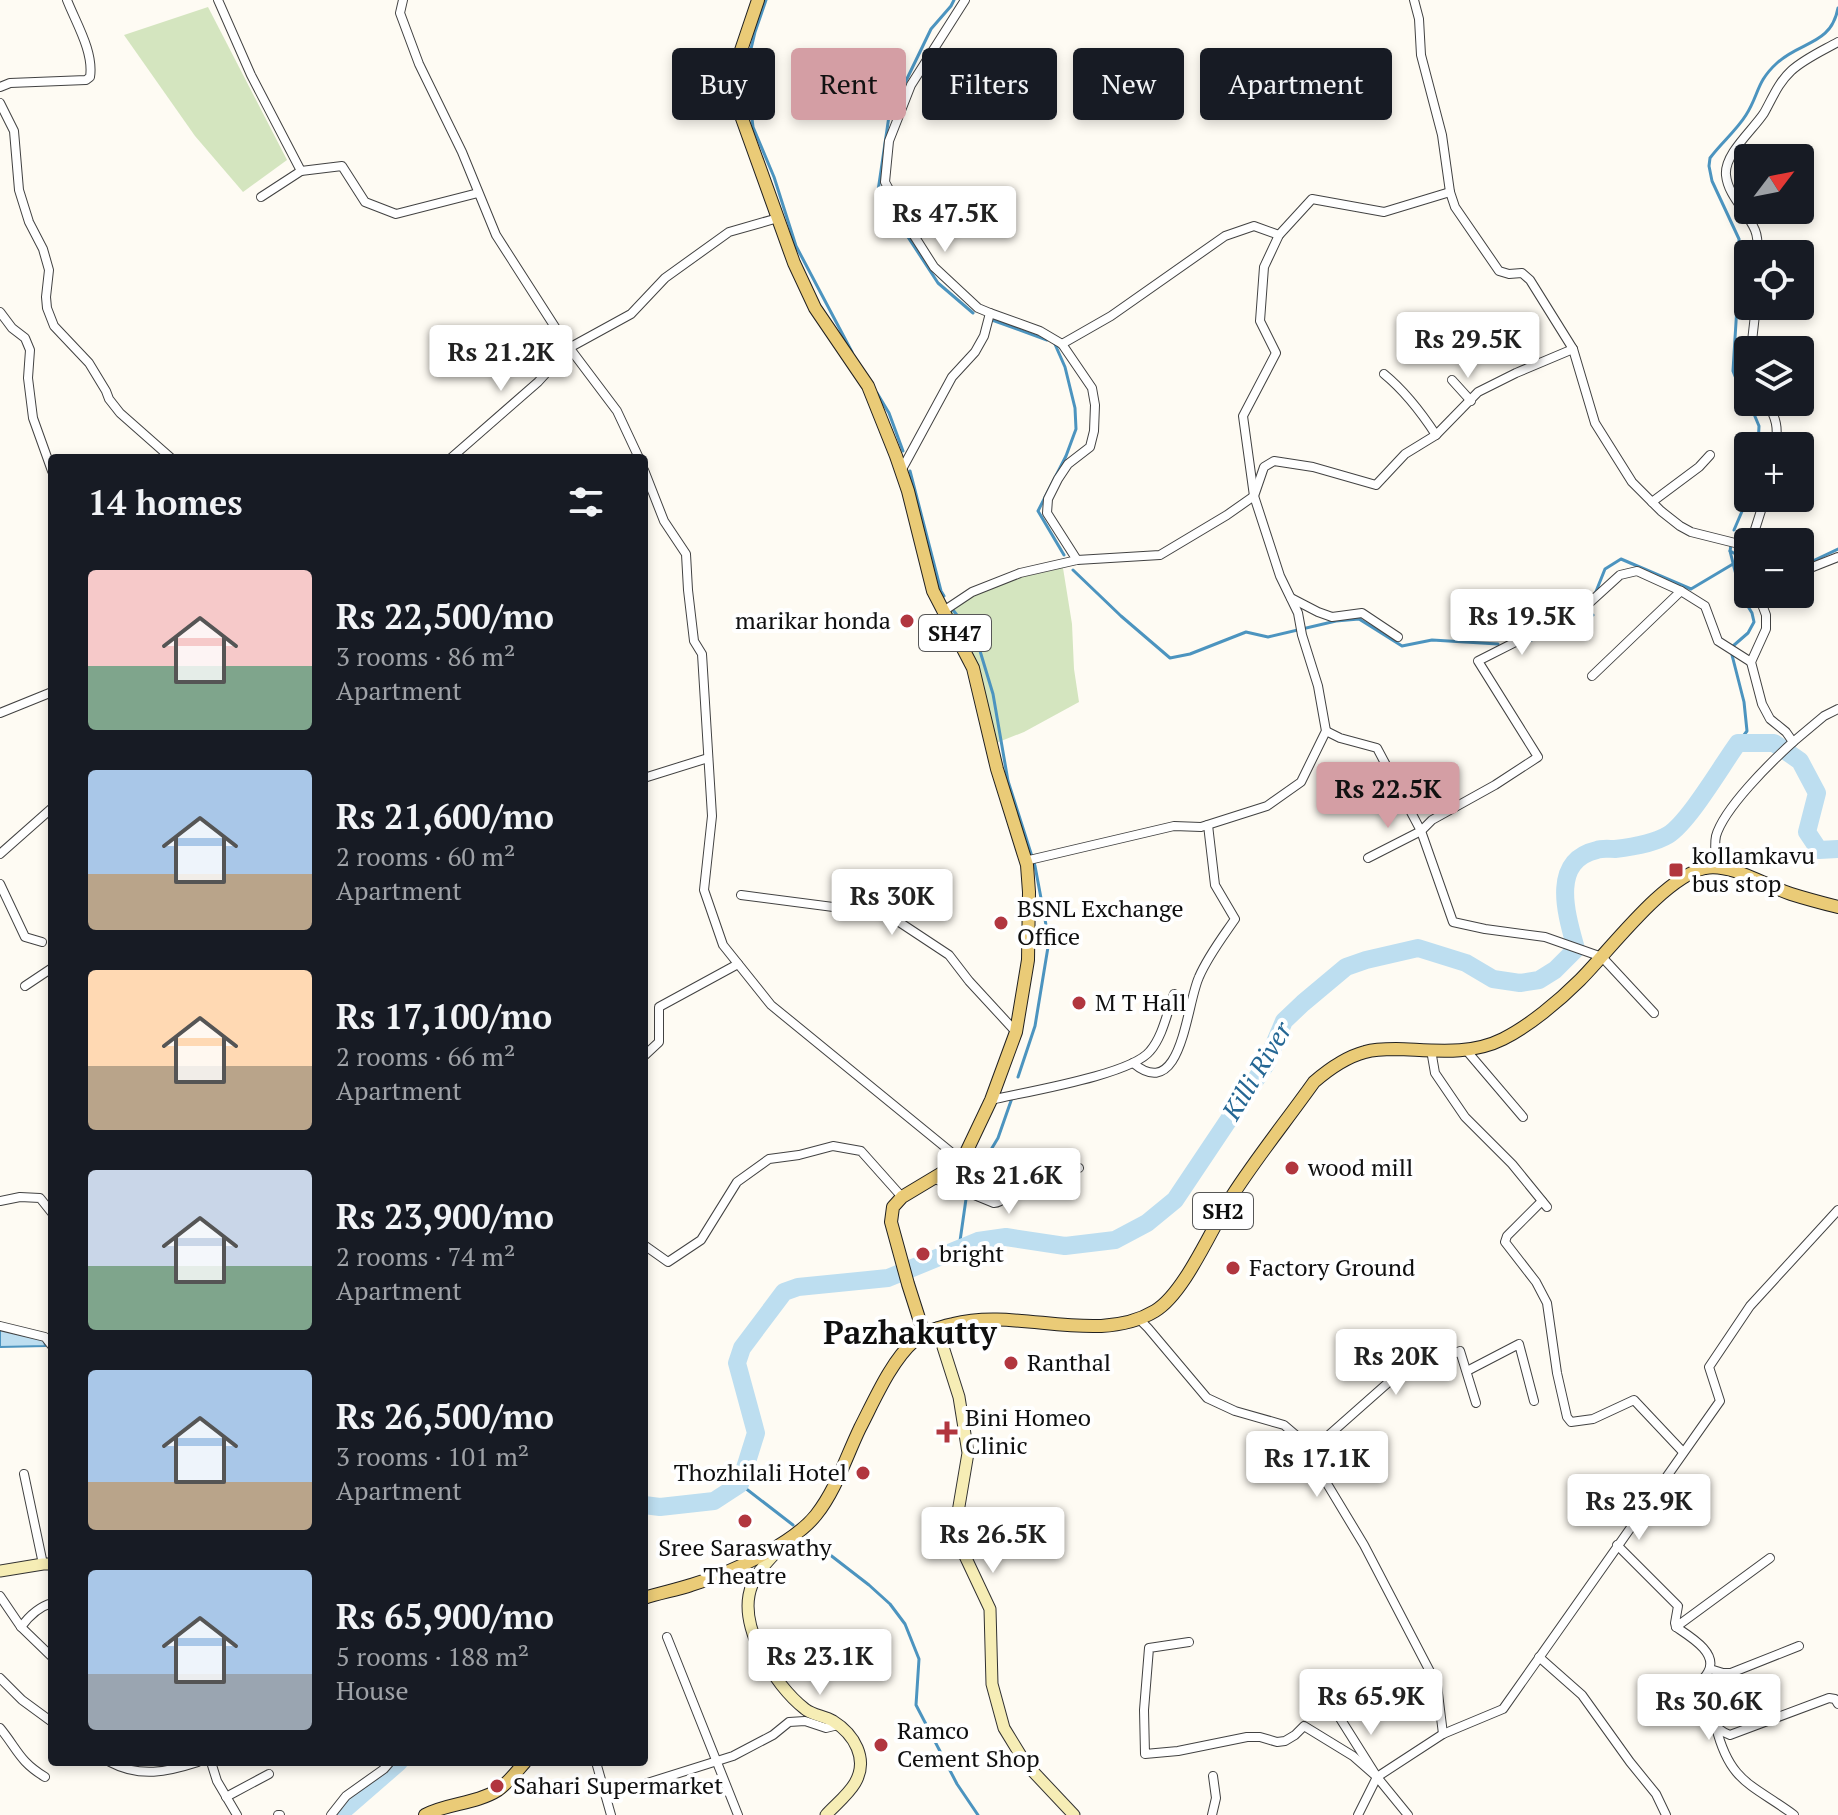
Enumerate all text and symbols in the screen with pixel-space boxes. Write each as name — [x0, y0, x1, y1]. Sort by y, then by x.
chip: Buy — [672, 48, 775, 120]
chip: Rent — [791, 48, 906, 120]
chip: Filters — [922, 48, 1057, 120]
chip: New — [1073, 48, 1184, 120]
chip: Apartment — [1200, 48, 1392, 120]
north arrow — [1734, 144, 1814, 224]
map controls — [1734, 144, 1814, 608]
pin: Rs 47.5K — [862, 186, 1028, 254]
text: Rs 47.5K — [892, 195, 998, 229]
button: locate — [1734, 240, 1814, 320]
pin: Rs 29.5K — [1385, 312, 1551, 380]
text: Rs 29.5K — [1414, 321, 1522, 355]
pin: Rs 21.2K — [418, 325, 584, 393]
text: Rs 21.2K — [447, 334, 555, 368]
button: layers — [1734, 336, 1814, 416]
button: + — [1734, 432, 1814, 512]
text: 14 homes — [88, 480, 243, 525]
icon: filters — [564, 480, 608, 524]
button: − — [1734, 528, 1814, 608]
pin: Rs 19.5K — [1439, 589, 1605, 657]
text: Rs 22,500/mo — [336, 594, 554, 639]
text: Rs 19.5K — [1468, 598, 1576, 632]
icon: home — [152, 602, 248, 698]
place label: marikar honda — [735, 604, 891, 636]
marker: marikar honda — [898, 612, 916, 630]
road number: SH47 — [919, 615, 991, 651]
text: 3 rooms · 86 m² — [336, 639, 515, 673]
text: Apartment — [336, 673, 462, 707]
pin: Rs 22.5K — [1305, 762, 1471, 830]
text: Rs 22.5K — [1334, 771, 1442, 805]
text: Rs 21,600/mo — [336, 794, 554, 839]
icon: home — [152, 802, 248, 898]
text: 2 rooms · 60 m² — [336, 839, 515, 873]
place label: kollamkavu bus stop — [1692, 839, 1815, 899]
marker: kollamkavu bus stop — [1667, 861, 1685, 879]
pin: Rs 30K — [827, 869, 957, 937]
text: Apartment — [336, 873, 462, 907]
text: Rs 30K — [850, 878, 934, 912]
place label: BSNL Exchange Office — [1017, 892, 1184, 952]
marker: BSNL Exchange Office — [992, 914, 1010, 932]
place label: M T Hall — [1095, 986, 1186, 1018]
text: Rs 17,100/mo — [336, 994, 552, 1039]
marker: M T Hall — [1070, 994, 1088, 1012]
icon: home — [152, 1002, 248, 1098]
water label: Killi River — [1213, 1014, 1299, 1127]
text: 2 rooms · 66 m² — [336, 1039, 515, 1073]
text: Apartment — [336, 1073, 462, 1107]
pin: Rs 21.6K — [926, 1148, 1092, 1216]
place label: wood mill — [1307, 1151, 1413, 1183]
text: Rs 21.6K — [955, 1157, 1063, 1191]
marker: wood mill — [1283, 1159, 1301, 1177]
road number: SH2 — [1193, 1193, 1253, 1229]
text: Rs 23,900/mo — [336, 1194, 554, 1239]
icon: home — [152, 1202, 248, 1298]
place label: bright — [939, 1237, 1004, 1269]
text: 2 rooms · 74 m² — [336, 1239, 515, 1273]
marker: bright — [914, 1245, 932, 1263]
place label: Factory Ground — [1249, 1251, 1415, 1283]
marker: Factory Ground — [1224, 1259, 1242, 1277]
text: Apartment — [336, 1273, 462, 1307]
district label: Pazhakutty — [823, 1311, 998, 1353]
pin: Rs 20K — [1331, 1329, 1461, 1397]
text: Rs 20K — [1354, 1338, 1438, 1372]
place label: Ranthal — [1027, 1346, 1111, 1378]
marker: Ranthal — [1002, 1354, 1020, 1372]
text: Rs 26,500/mo — [336, 1394, 554, 1439]
place label: Bini Homeo Clinic — [965, 1401, 1091, 1461]
icon: home — [152, 1402, 248, 1498]
marker: Bini Homeo Clinic — [936, 1421, 958, 1443]
pin: Rs 17.1K — [1234, 1431, 1400, 1499]
text: 3 rooms · 101 m² — [336, 1439, 529, 1473]
text: Rs 17.1K — [1264, 1440, 1370, 1474]
place label: Thozhilali Hotel — [674, 1456, 847, 1488]
marker: Thozhilali Hotel — [854, 1464, 872, 1482]
text: Apartment — [336, 1473, 462, 1507]
pin: Rs 23.9K — [1556, 1474, 1722, 1542]
text: Rs 23.9K — [1585, 1483, 1693, 1517]
pin: Rs 26.5K — [910, 1507, 1076, 1575]
marker: Sree Saraswathy Theatre — [736, 1512, 754, 1530]
text: Rs 26.5K — [939, 1516, 1047, 1550]
place label: Sree Saraswathy Theatre — [658, 1531, 833, 1591]
text: Rs 65,900/mo — [336, 1594, 554, 1639]
icon: home — [152, 1602, 248, 1698]
pin: Rs 23.1K — [737, 1629, 903, 1697]
text: Rs 23.1K — [766, 1638, 874, 1672]
text: 5 rooms · 188 m² — [336, 1639, 529, 1673]
pin: Rs 65.9K — [1288, 1669, 1454, 1737]
text: House — [336, 1673, 409, 1707]
pin: Rs 30.6K — [1626, 1674, 1792, 1742]
text: Rs 65.9K — [1317, 1678, 1425, 1712]
text: Rs 30.6K — [1655, 1683, 1763, 1717]
place label: Ramco Cement Shop — [897, 1714, 1040, 1774]
marker: Ramco Cement Shop — [872, 1736, 890, 1754]
place label: Sahari Supermarket — [513, 1769, 723, 1801]
marker: Sahari Supermarket — [488, 1777, 506, 1795]

